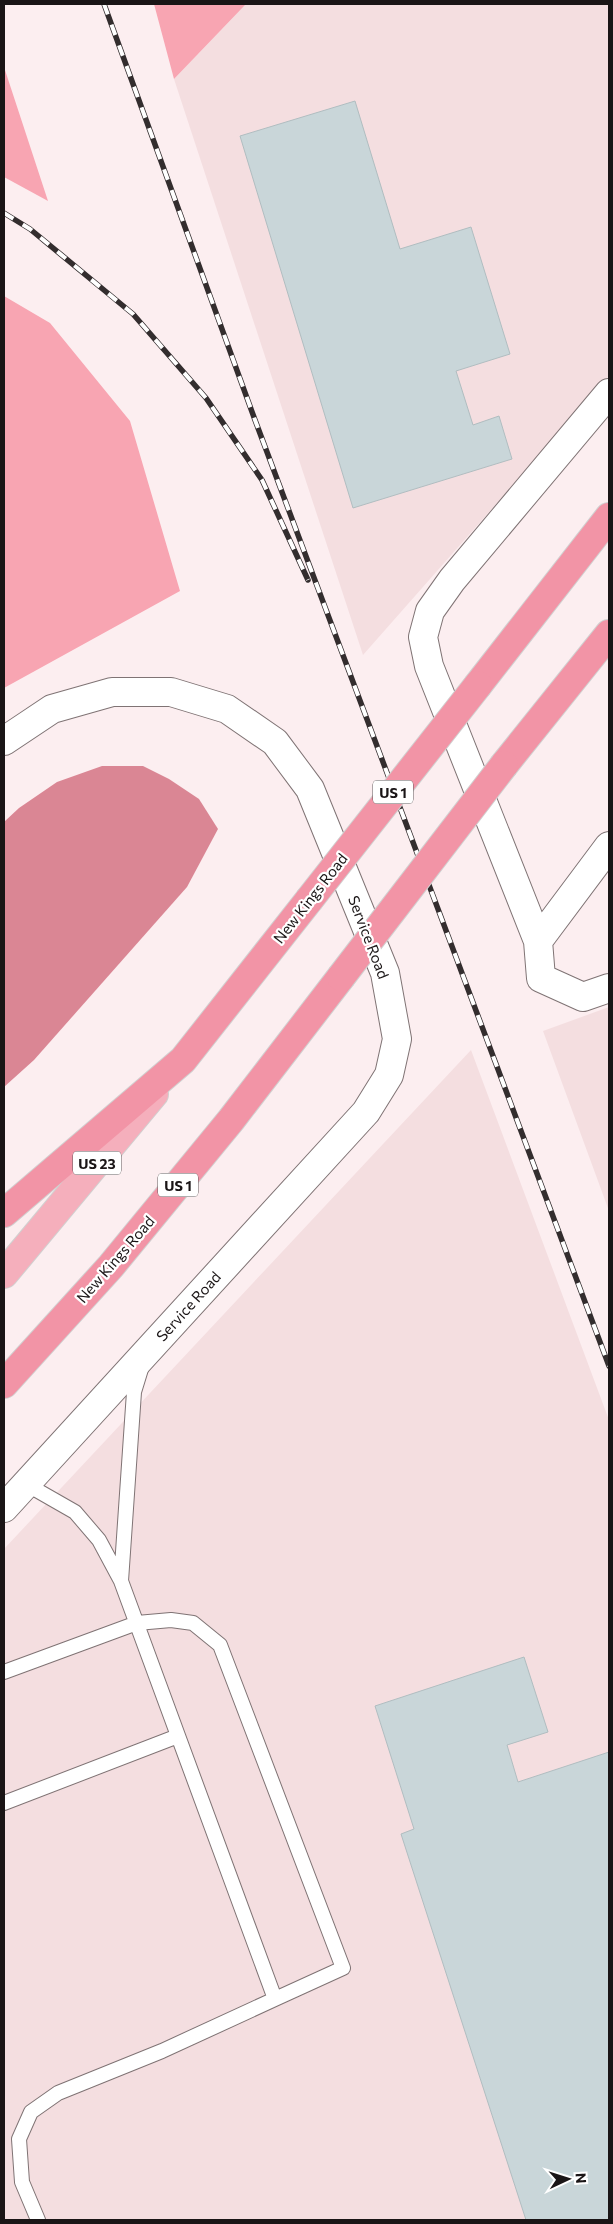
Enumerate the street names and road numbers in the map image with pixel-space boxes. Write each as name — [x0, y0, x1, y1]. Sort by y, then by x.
road number: US 1 — [373, 780, 413, 804]
street label: New Kings Road — [269, 849, 351, 947]
street label: Service Road — [345, 893, 393, 981]
road number: US 23 — [73, 1152, 121, 1174]
road number: US 1 — [158, 1174, 198, 1196]
street label: New Kings Road — [72, 1212, 158, 1306]
street label: Service Road — [152, 1267, 224, 1345]

